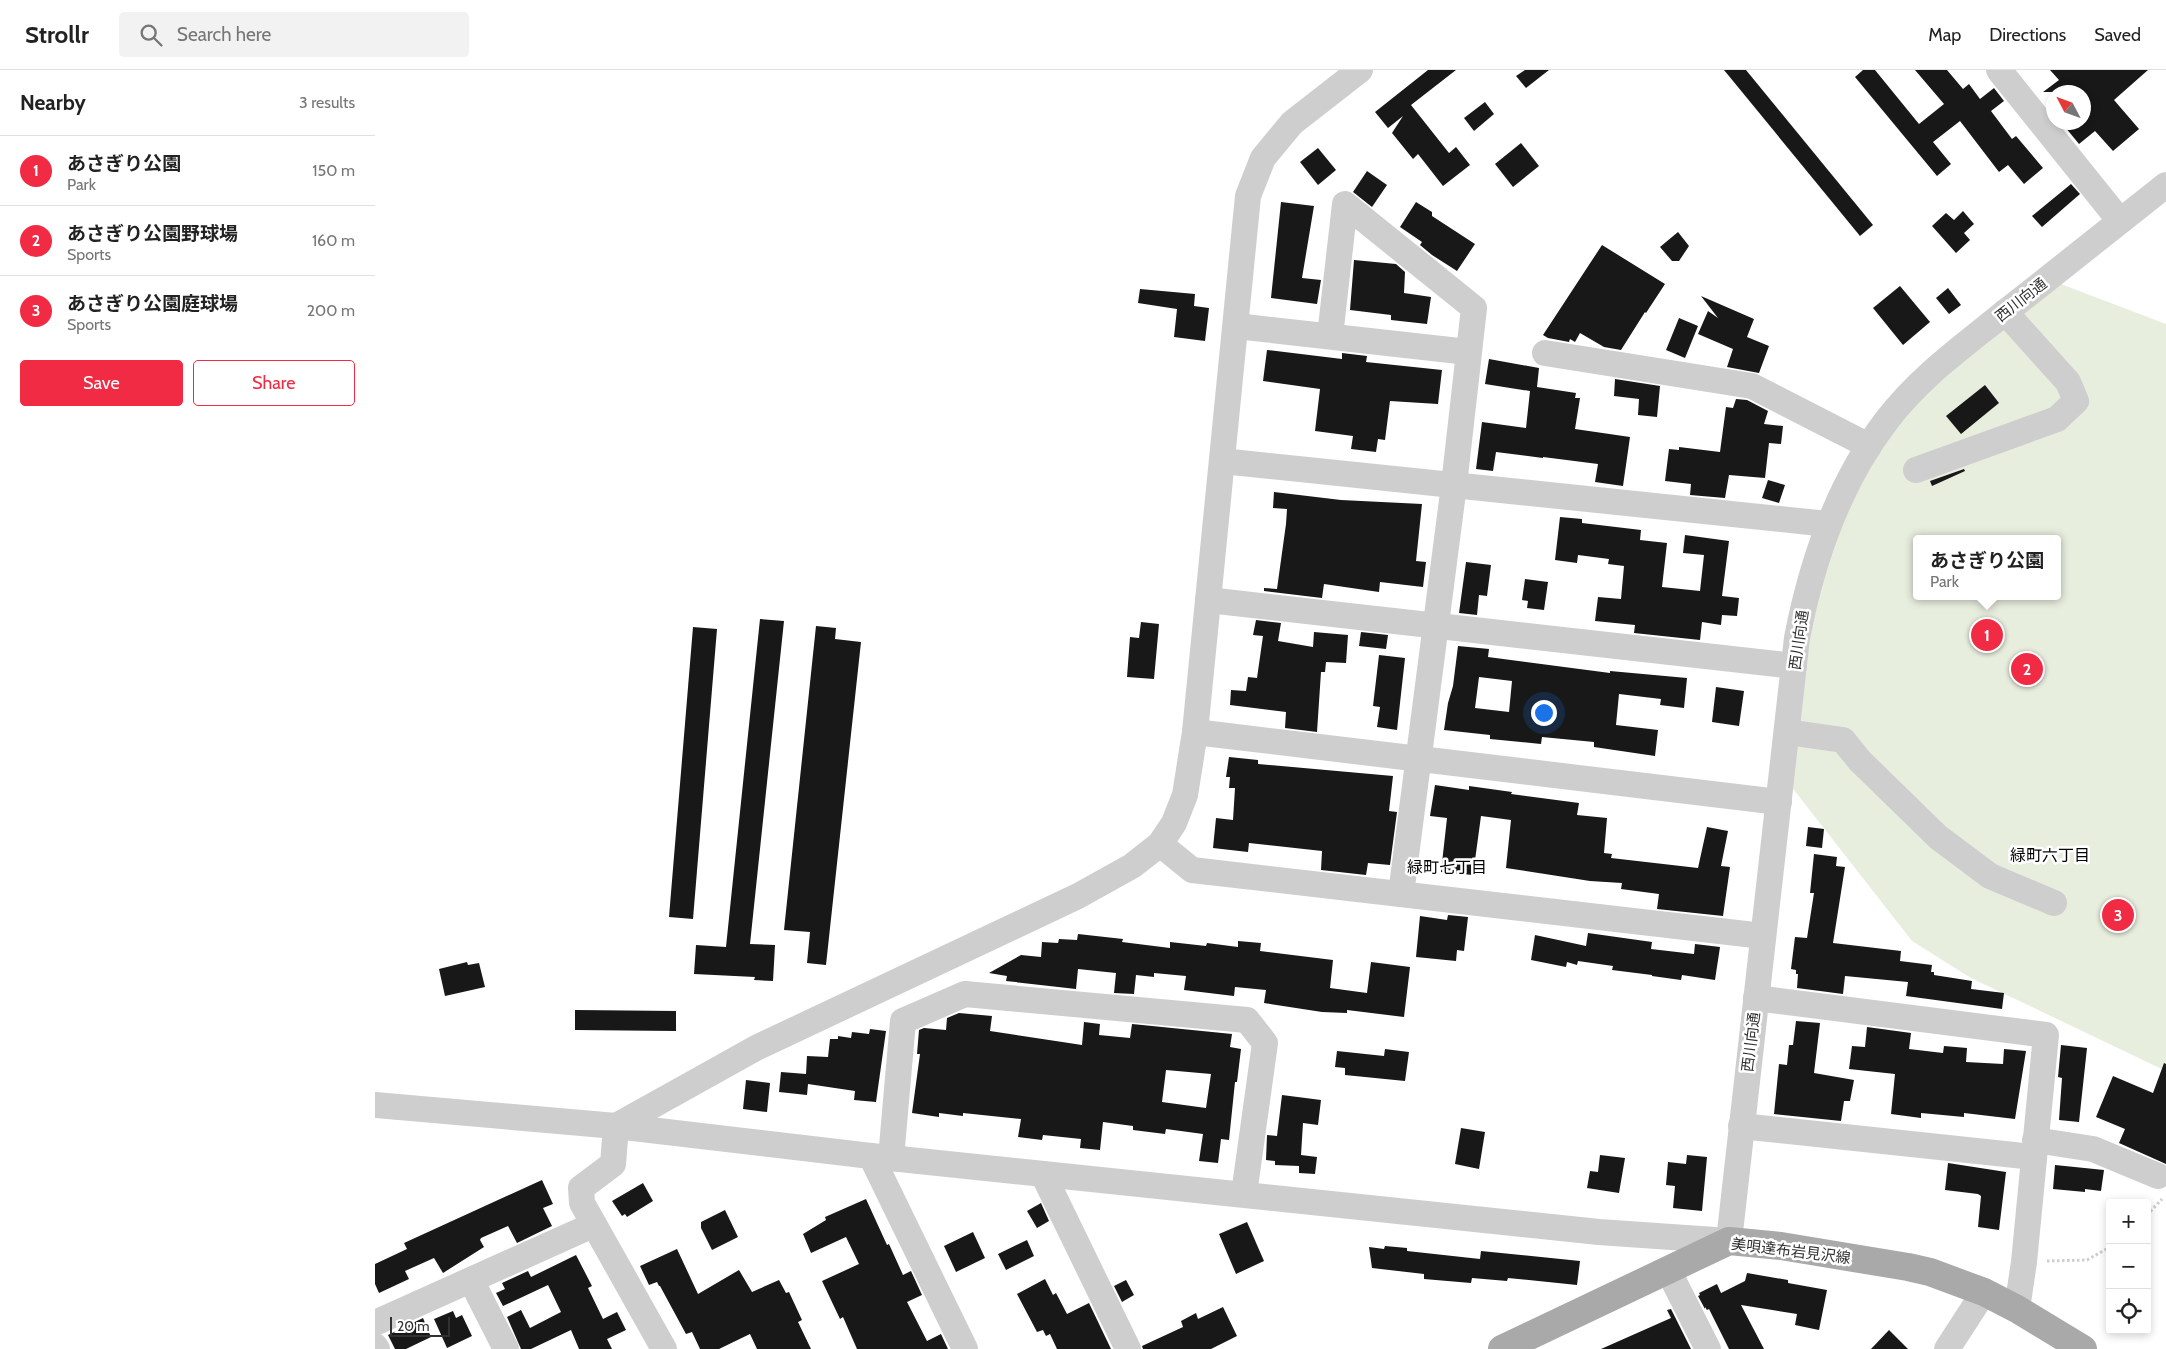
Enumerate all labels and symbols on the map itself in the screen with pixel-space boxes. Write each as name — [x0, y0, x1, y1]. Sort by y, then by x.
north arrow — [2046, 85, 2091, 130]
street label: 西川向通 — [1992, 274, 2050, 326]
street label: 西川向通 — [1786, 609, 1812, 671]
pin: 1 — [1971, 616, 2003, 654]
pin: 2 — [2011, 650, 2043, 688]
your location — [1531, 700, 1557, 726]
district label: 緑町六丁目 — [2010, 846, 2090, 865]
district label: 緑町七丁目 — [1407, 858, 1487, 877]
pin: 3 — [2102, 896, 2134, 934]
street label: 西川向通 — [1738, 1011, 1764, 1073]
street label: 美唄達布岩見沢線 — [1730, 1235, 1852, 1267]
scale bar — [390, 1314, 450, 1337]

